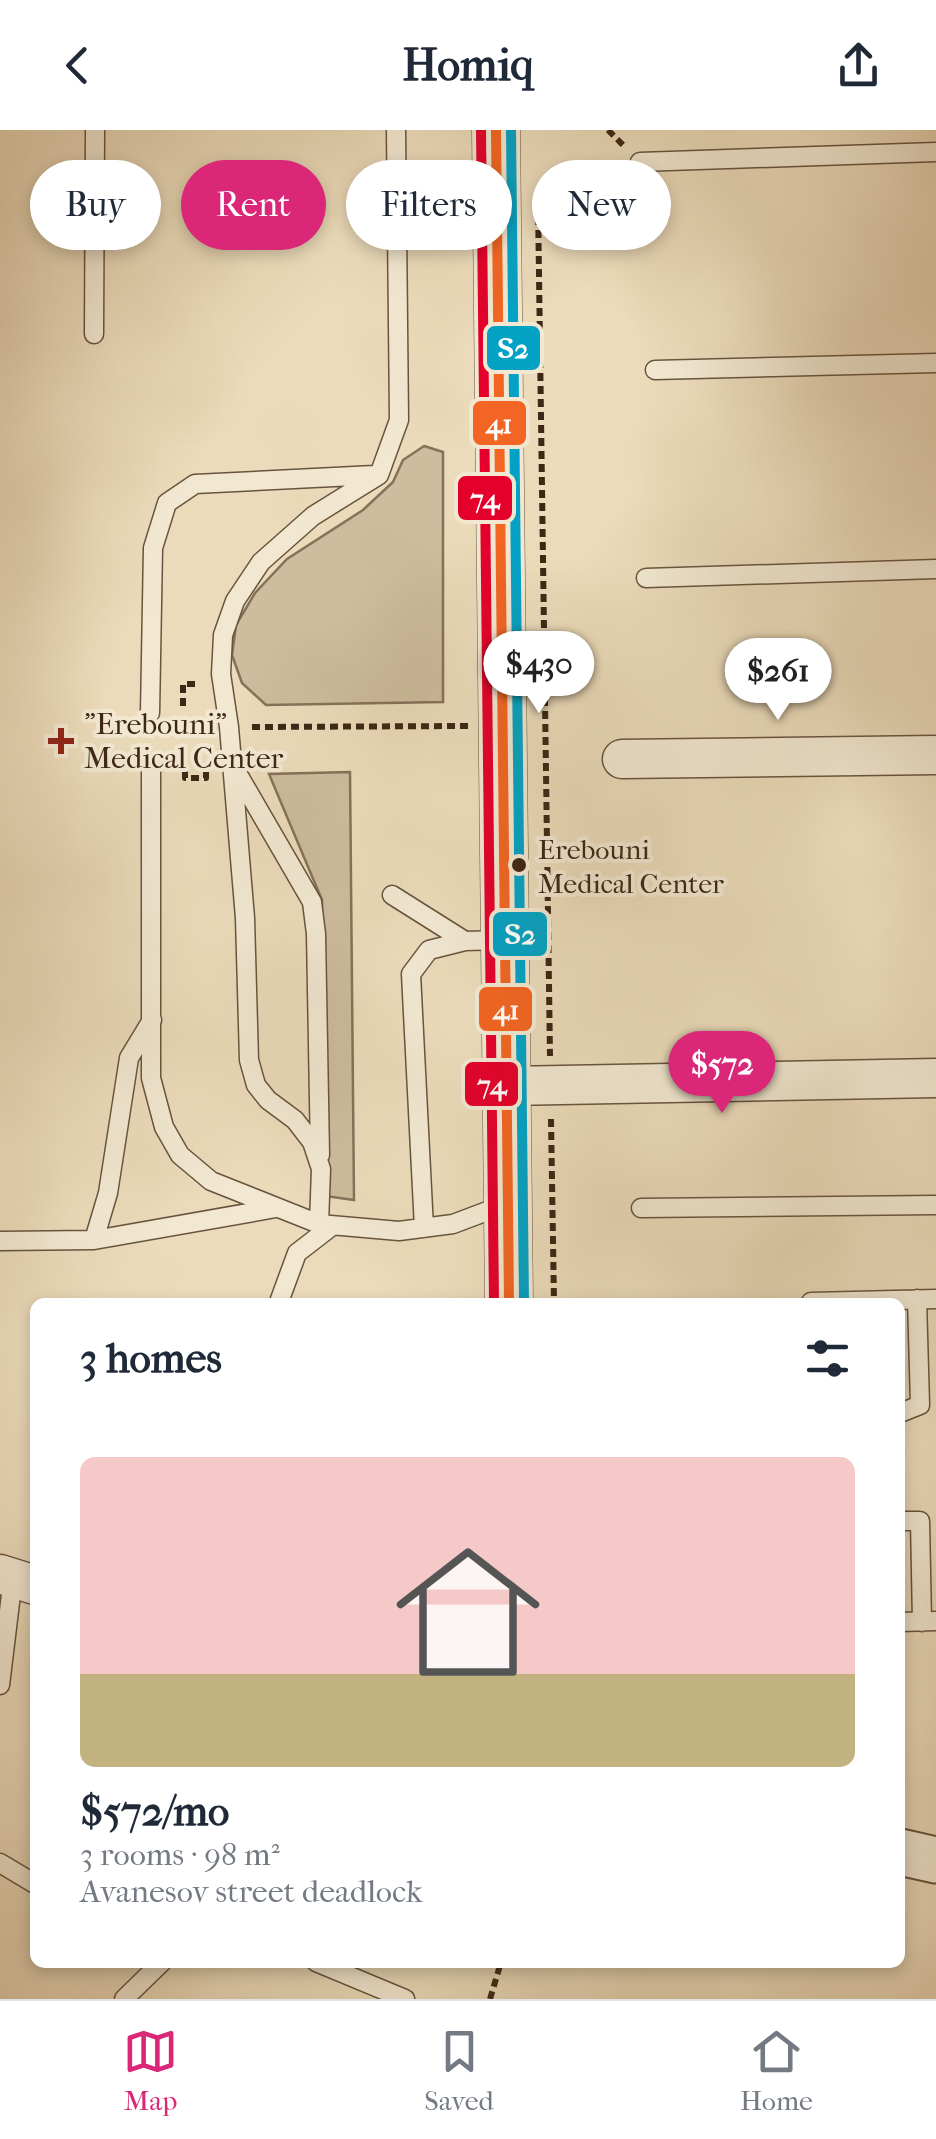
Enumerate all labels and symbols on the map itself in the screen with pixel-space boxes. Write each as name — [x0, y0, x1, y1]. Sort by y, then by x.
line badge: Տ2 — [485, 324, 542, 372]
text: Տ2 — [497, 332, 529, 365]
line badge: 41 — [471, 399, 528, 447]
text: 41 — [485, 407, 512, 441]
line badge: 74 — [456, 474, 514, 522]
text: 74 — [469, 482, 501, 516]
pin: $430 — [480, 631, 598, 716]
pin: $261 — [719, 638, 837, 723]
place label: "Erebouni" Medical Center — [84, 707, 284, 776]
marker: "Erebouni" Medical Center — [48, 728, 74, 754]
place label: Erebouni Medical Center — [538, 833, 724, 900]
marker: Erebouni Medical Center — [509, 855, 529, 875]
line badge: Տ2 — [491, 910, 549, 958]
text: Տ2 — [504, 918, 536, 951]
line badge: 41 — [477, 985, 534, 1033]
text: 41 — [492, 993, 519, 1027]
pin: $572 — [663, 1031, 781, 1116]
line badge: 74 — [463, 1060, 520, 1108]
text: 74 — [476, 1068, 508, 1102]

